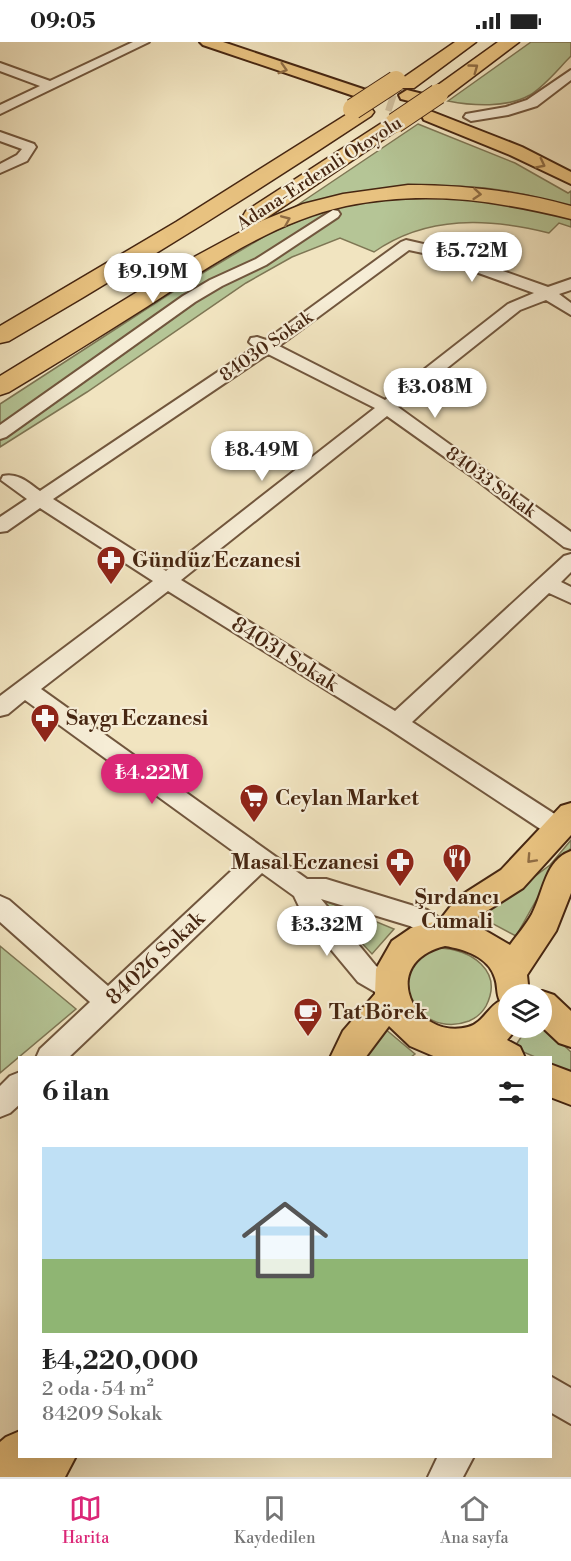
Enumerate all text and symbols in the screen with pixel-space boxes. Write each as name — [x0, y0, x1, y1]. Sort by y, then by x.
text: 09:05 — [30, 8, 96, 35]
one-way arrow — [277, 62, 288, 74]
one-way arrow — [467, 64, 478, 75]
street label: Adana-Erdemli Otoyolu — [231, 111, 407, 236]
one-way arrow — [535, 157, 546, 168]
one-way arrow — [472, 187, 482, 200]
one-way arrow — [280, 215, 291, 227]
pin: ₺5.72M — [423, 232, 521, 283]
text: ₺5.72M — [436, 239, 508, 264]
pin: ₺9.19M — [104, 253, 202, 304]
text: ₺9.19M — [118, 260, 188, 285]
street label: 84030 Sokak — [215, 305, 319, 387]
pin: ₺3.08M — [386, 368, 484, 419]
text: ₺3.08M — [398, 375, 472, 400]
pin: ₺8.49M — [213, 431, 311, 482]
text: ₺8.49M — [225, 438, 299, 463]
street label: 84033 Sokak — [441, 442, 542, 524]
pharmacy icon: Gündüz Eczanesi — [95, 544, 127, 586]
place label: Gündüz Eczanesi — [132, 548, 301, 574]
street label: 84031 Sokak — [226, 612, 344, 699]
pharmacy icon: Saygı Eczanesi — [29, 702, 61, 744]
place label: Saygı Eczanesi — [66, 706, 209, 732]
pin: ₺4.22M — [103, 754, 201, 805]
text: ₺4.22M — [115, 761, 189, 786]
supermarket icon: Ceylan Market — [238, 782, 270, 824]
place label: Ceylan Market — [275, 786, 419, 812]
restaurant icon: Şırdancı Cumali — [441, 842, 473, 884]
pharmacy icon: Masal Eczanesi — [384, 846, 416, 888]
place label: Masal Eczanesi — [231, 850, 379, 876]
one-way arrow — [528, 851, 539, 862]
place label: Şırdancı Cumali — [415, 885, 499, 935]
street label: 84026 Sokak — [101, 906, 211, 1011]
pin: ₺3.32M — [278, 906, 376, 957]
text: ₺3.32M — [291, 913, 363, 938]
map controls — [498, 984, 552, 1038]
button: layers — [498, 984, 552, 1038]
cafe icon: Tat Börek — [292, 996, 324, 1038]
place label: Tat Börek — [329, 1000, 429, 1026]
text: 6 ilan — [42, 1076, 109, 1108]
icon: filters — [495, 1076, 528, 1109]
icon: home — [231, 1186, 339, 1294]
text: ₺4,220,000 — [42, 1345, 199, 1377]
text: 2 oda · 54 m² — [42, 1377, 154, 1402]
text: 84209 Sokak — [42, 1402, 162, 1427]
tab: Harita — [62, 1492, 109, 1548]
tab: Kaydedilen — [234, 1492, 316, 1548]
tab: Ana sayfa — [440, 1492, 509, 1548]

